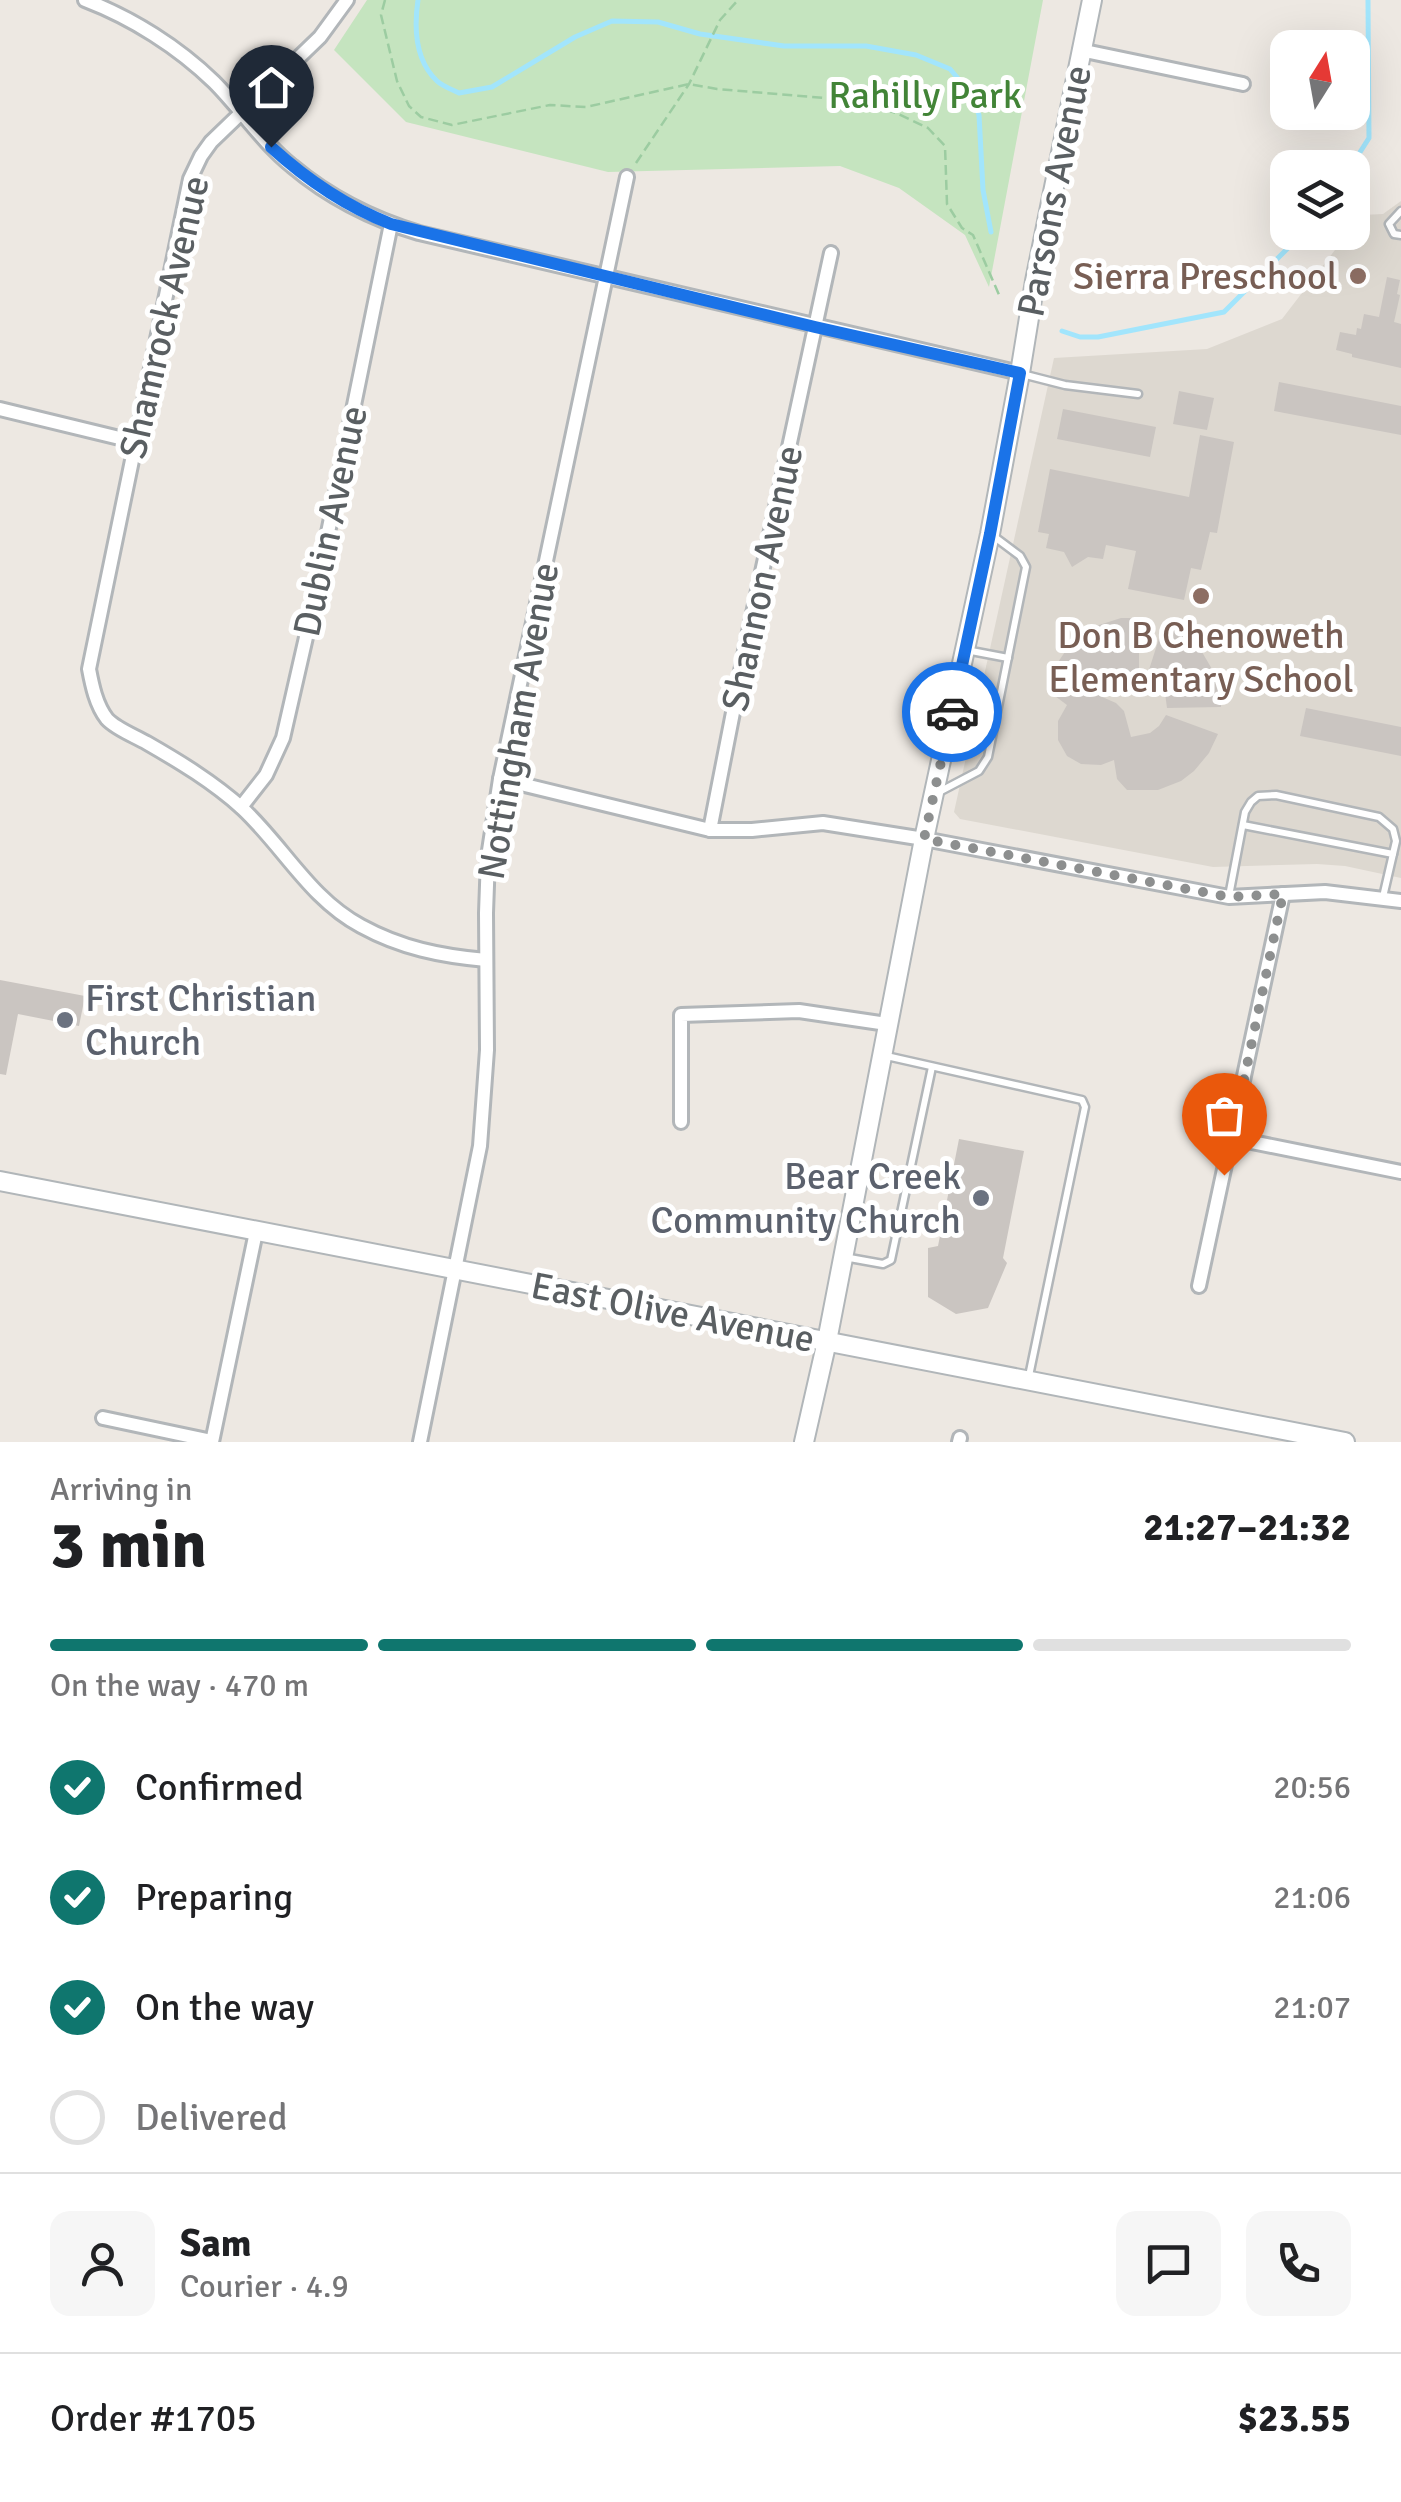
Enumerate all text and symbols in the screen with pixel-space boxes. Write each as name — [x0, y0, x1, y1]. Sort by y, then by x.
north arrow — [1270, 30, 1370, 130]
map controls — [1270, 30, 1370, 250]
pin — [229, 45, 314, 148]
icon: home — [244, 60, 299, 115]
street label: Parsons Avenue — [1007, 61, 1102, 321]
park label: Rahilly Park — [828, 72, 1022, 119]
button: layers — [1270, 150, 1370, 250]
street label: Shamrock Avenue — [109, 171, 220, 463]
place label: Sierra Preschool — [1073, 253, 1338, 300]
marker: Sierra Preschool — [1347, 265, 1369, 287]
street label: Dublin Avenue — [283, 401, 378, 641]
street label: Shannon Avenue — [711, 441, 814, 715]
street label: Nottingham Avenue — [468, 559, 569, 883]
marker: Don B Chenoweth Elementary School — [1190, 585, 1212, 607]
place label: Don B Chenoweth Elementary School — [1048, 612, 1354, 703]
courier — [902, 662, 1002, 762]
icon: car — [925, 685, 980, 740]
place label: First Christian Church — [85, 975, 316, 1066]
marker: First Christian Church — [54, 1009, 76, 1031]
pin — [1182, 1073, 1267, 1176]
icon: bag — [1197, 1088, 1252, 1143]
place label: Bear Creek Community Church — [651, 1153, 961, 1244]
marker: Bear Creek Community Church — [970, 1187, 992, 1209]
street label: East Olive Avenue — [527, 1262, 819, 1363]
text: Arriving in — [50, 1470, 192, 1509]
text: 21:27–21:32 — [1143, 1504, 1351, 1551]
text: 3 min — [50, 1506, 207, 1586]
text: On the way · 470 m — [50, 1666, 309, 1705]
icon: check — [50, 1760, 105, 1815]
text: Confirmed — [135, 1764, 304, 1811]
text: 20:56 — [1273, 1768, 1351, 1807]
icon: check — [50, 1870, 105, 1925]
text: Preparing — [135, 1874, 293, 1921]
text: 21:06 — [1273, 1878, 1351, 1917]
icon: check — [50, 1980, 105, 2035]
text: On the way — [135, 1984, 314, 2031]
text: 21:07 — [1273, 1988, 1351, 2027]
text: Delivered — [135, 2094, 288, 2141]
button: person — [50, 2211, 155, 2316]
button: chat — [1116, 2211, 1221, 2316]
button: phone — [1246, 2211, 1351, 2316]
text: Sam — [180, 2220, 251, 2267]
text: Courier · 4.9 — [180, 2267, 349, 2306]
text: Order #1705 — [50, 2395, 257, 2442]
text: $23.55 — [1238, 2395, 1351, 2442]

